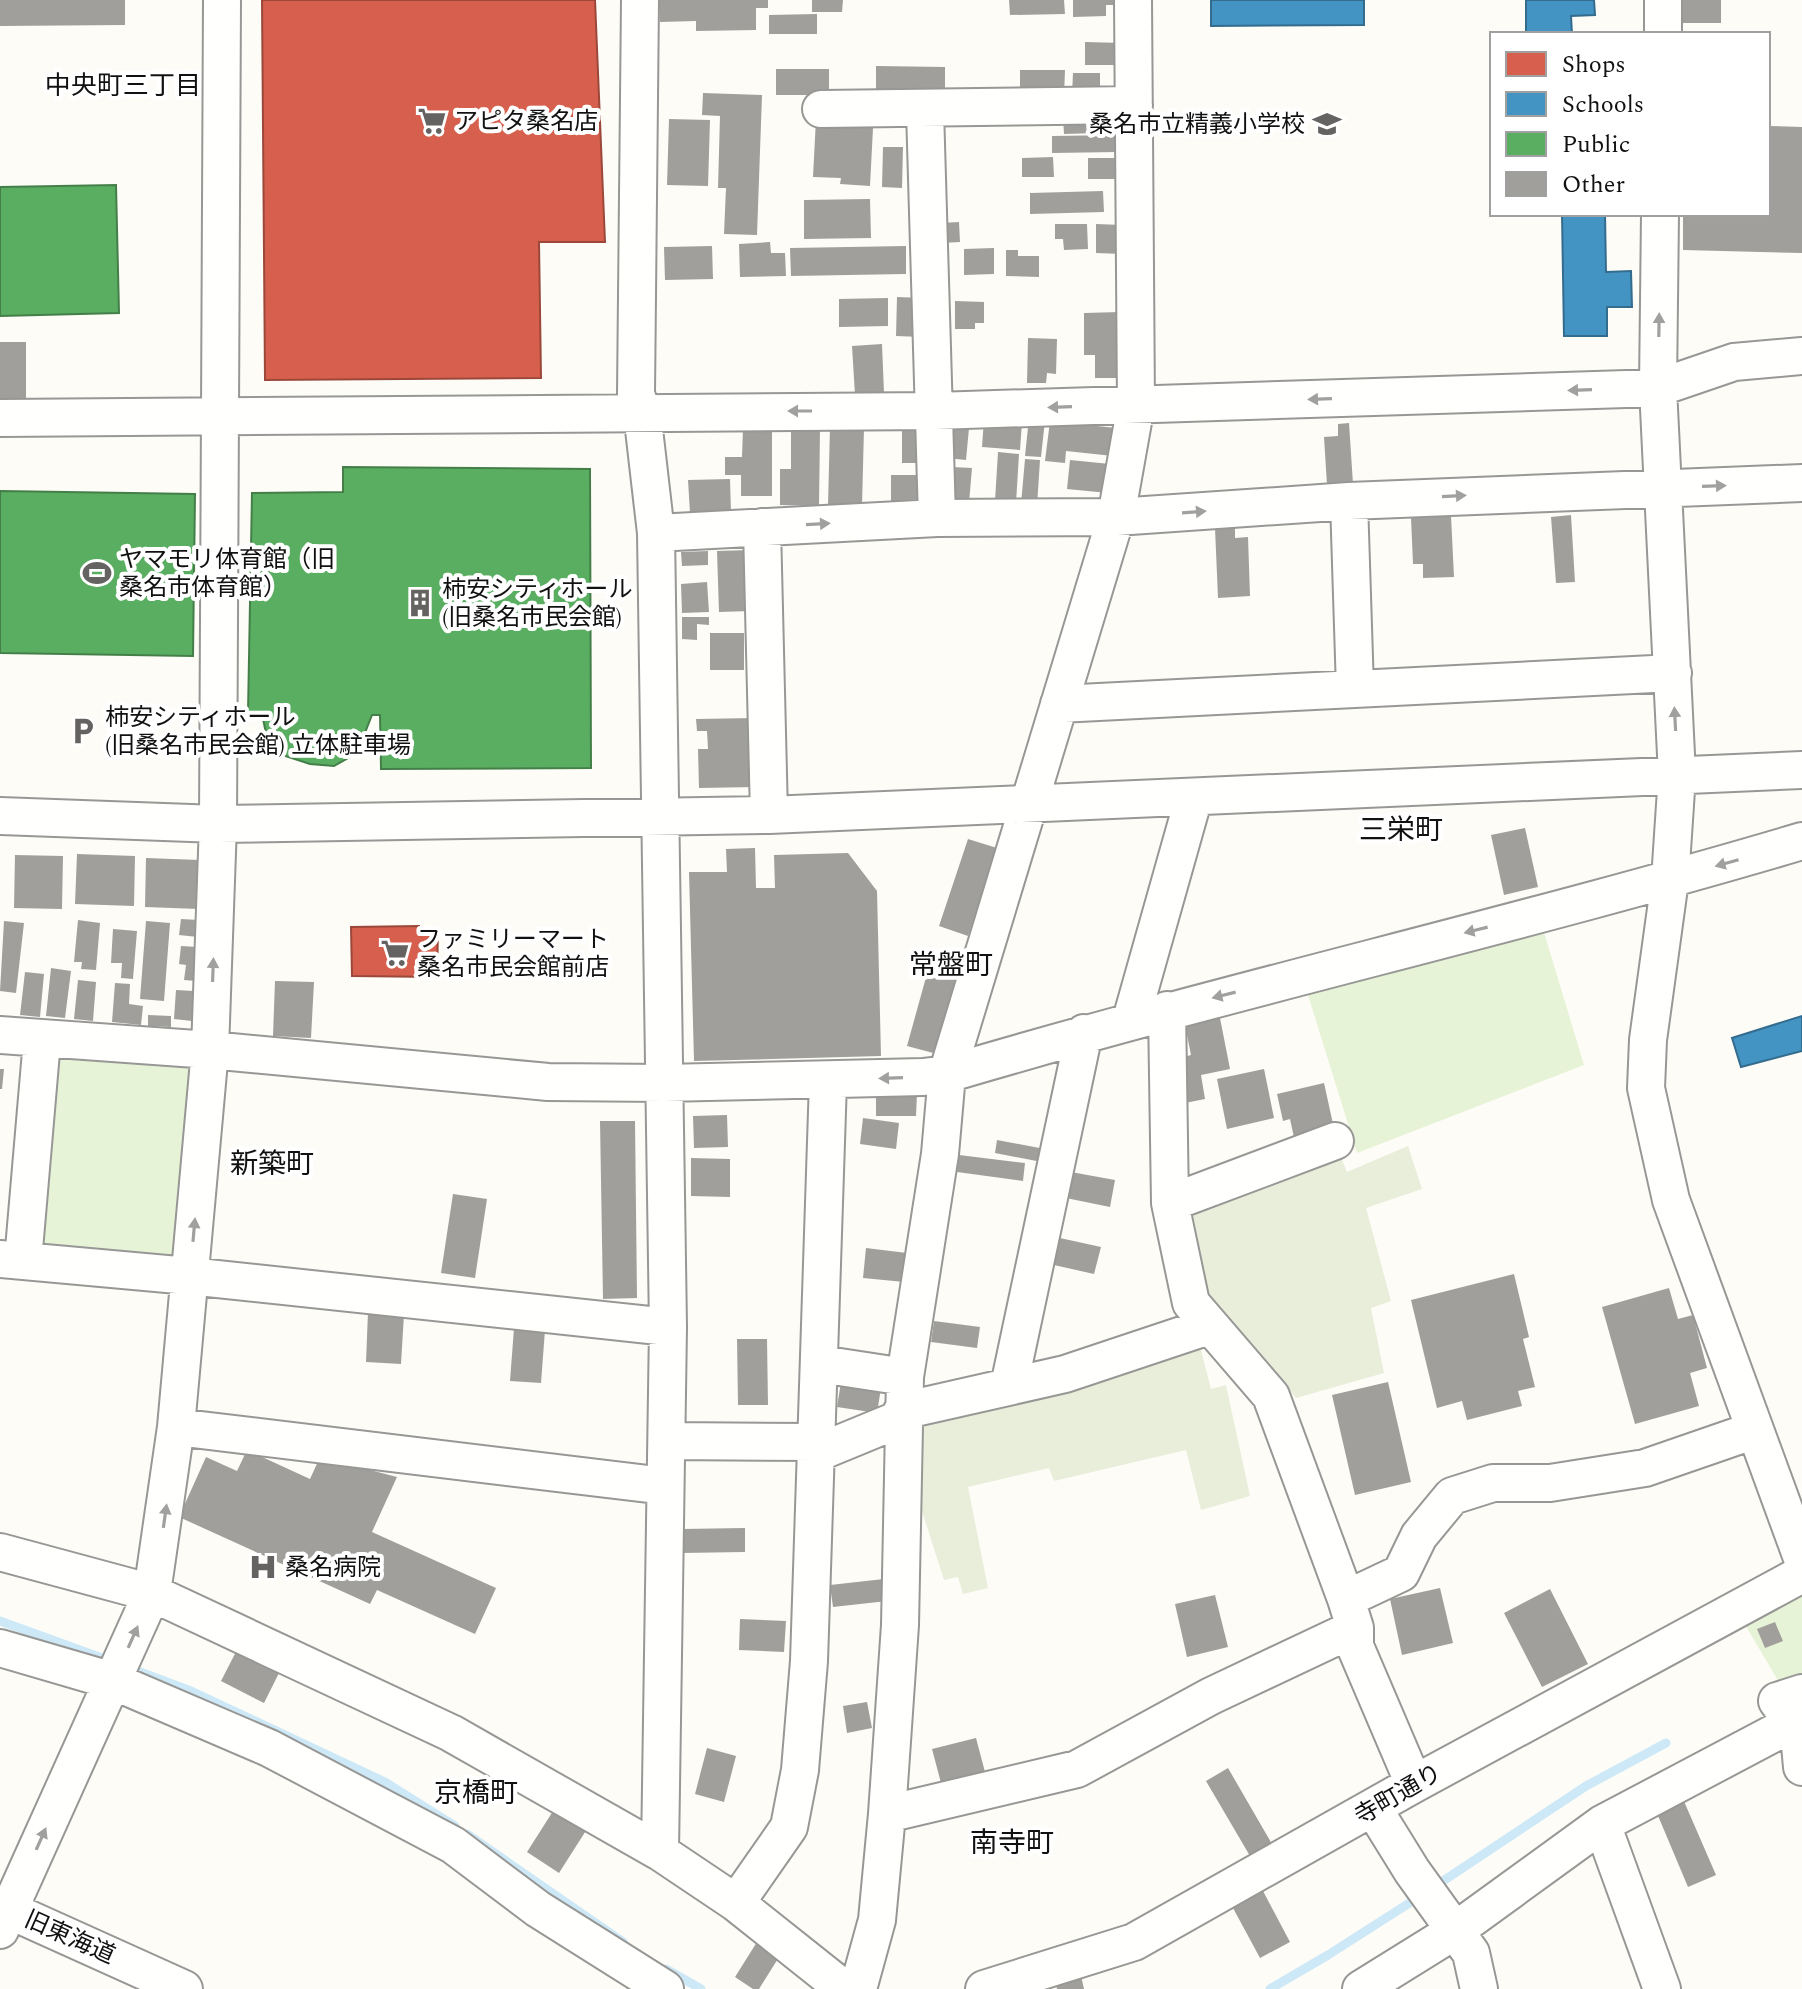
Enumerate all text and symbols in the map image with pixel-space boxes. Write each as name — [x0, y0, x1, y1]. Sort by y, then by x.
legend — [1490, 32, 1770, 216]
text: Shops — [1562, 47, 1626, 83]
district label: 中央町三丁目 — [45, 66, 201, 106]
text: Schools — [1562, 87, 1644, 123]
place label: アピタ桑名店 — [454, 104, 598, 140]
supermarket icon: アピタ桑名店 — [417, 106, 447, 136]
place label: 桑名市立精義小学校 — [1089, 107, 1305, 143]
school or university icon: 桑名市立精義小学校 — [1312, 109, 1342, 139]
text: Public — [1562, 127, 1630, 163]
text: Other — [1562, 167, 1625, 203]
one-way arrow — [1652, 312, 1665, 337]
one-way arrow — [1567, 384, 1592, 397]
one-way arrow — [1307, 393, 1332, 406]
one-way arrow — [1047, 401, 1072, 414]
one-way arrow — [787, 405, 812, 417]
one-way arrow — [1701, 479, 1727, 492]
one-way arrow — [1442, 490, 1467, 503]
one-way arrow — [1182, 505, 1207, 518]
one-way arrow — [806, 518, 831, 531]
place label: ヤマモリ体育館（旧 桑名市体育館） — [119, 542, 335, 606]
sports icon: ヤマモリ体育館（旧 桑名市体育館） — [82, 558, 112, 588]
place label: 柿安シティホール (旧桑名市民会館) — [442, 572, 633, 636]
building icon: 柿安シティホール (旧桑名市民会館) — [405, 588, 435, 618]
place label: 柿安シティホール (旧桑名市民会館) 立体駐車場 — [105, 700, 411, 764]
one-way arrow — [1668, 706, 1681, 731]
parking icon: 柿安シティホール (旧桑名市民会館) 立体駐車場 — [68, 716, 98, 746]
district label: 三栄町 — [1359, 809, 1443, 852]
one-way arrow — [1715, 857, 1739, 870]
place label: ファミリーマート 桑名市民会館前店 — [417, 922, 609, 986]
one-way arrow — [1463, 925, 1488, 937]
supermarket icon: ファミリーマート 桑名市民会館前店 — [380, 938, 410, 968]
district label: 常盤町 — [909, 944, 993, 987]
one-way arrow — [206, 957, 219, 982]
one-way arrow — [1212, 990, 1237, 1002]
one-way arrow — [878, 1072, 903, 1085]
district label: 新築町 — [230, 1143, 314, 1186]
one-way arrow — [187, 1217, 200, 1242]
one-way arrow — [159, 1503, 172, 1528]
place label: 桑名病院 — [285, 1550, 381, 1586]
hospital icon: 桑名病院 — [248, 1552, 278, 1582]
one-way arrow — [126, 1625, 139, 1649]
street label: 寺町通り — [1348, 1755, 1449, 1834]
district label: 京橋町 — [434, 1772, 518, 1815]
district label: 南寺町 — [970, 1822, 1054, 1865]
one-way arrow — [35, 1827, 48, 1851]
street label: 旧東海道 — [18, 1902, 121, 1974]

